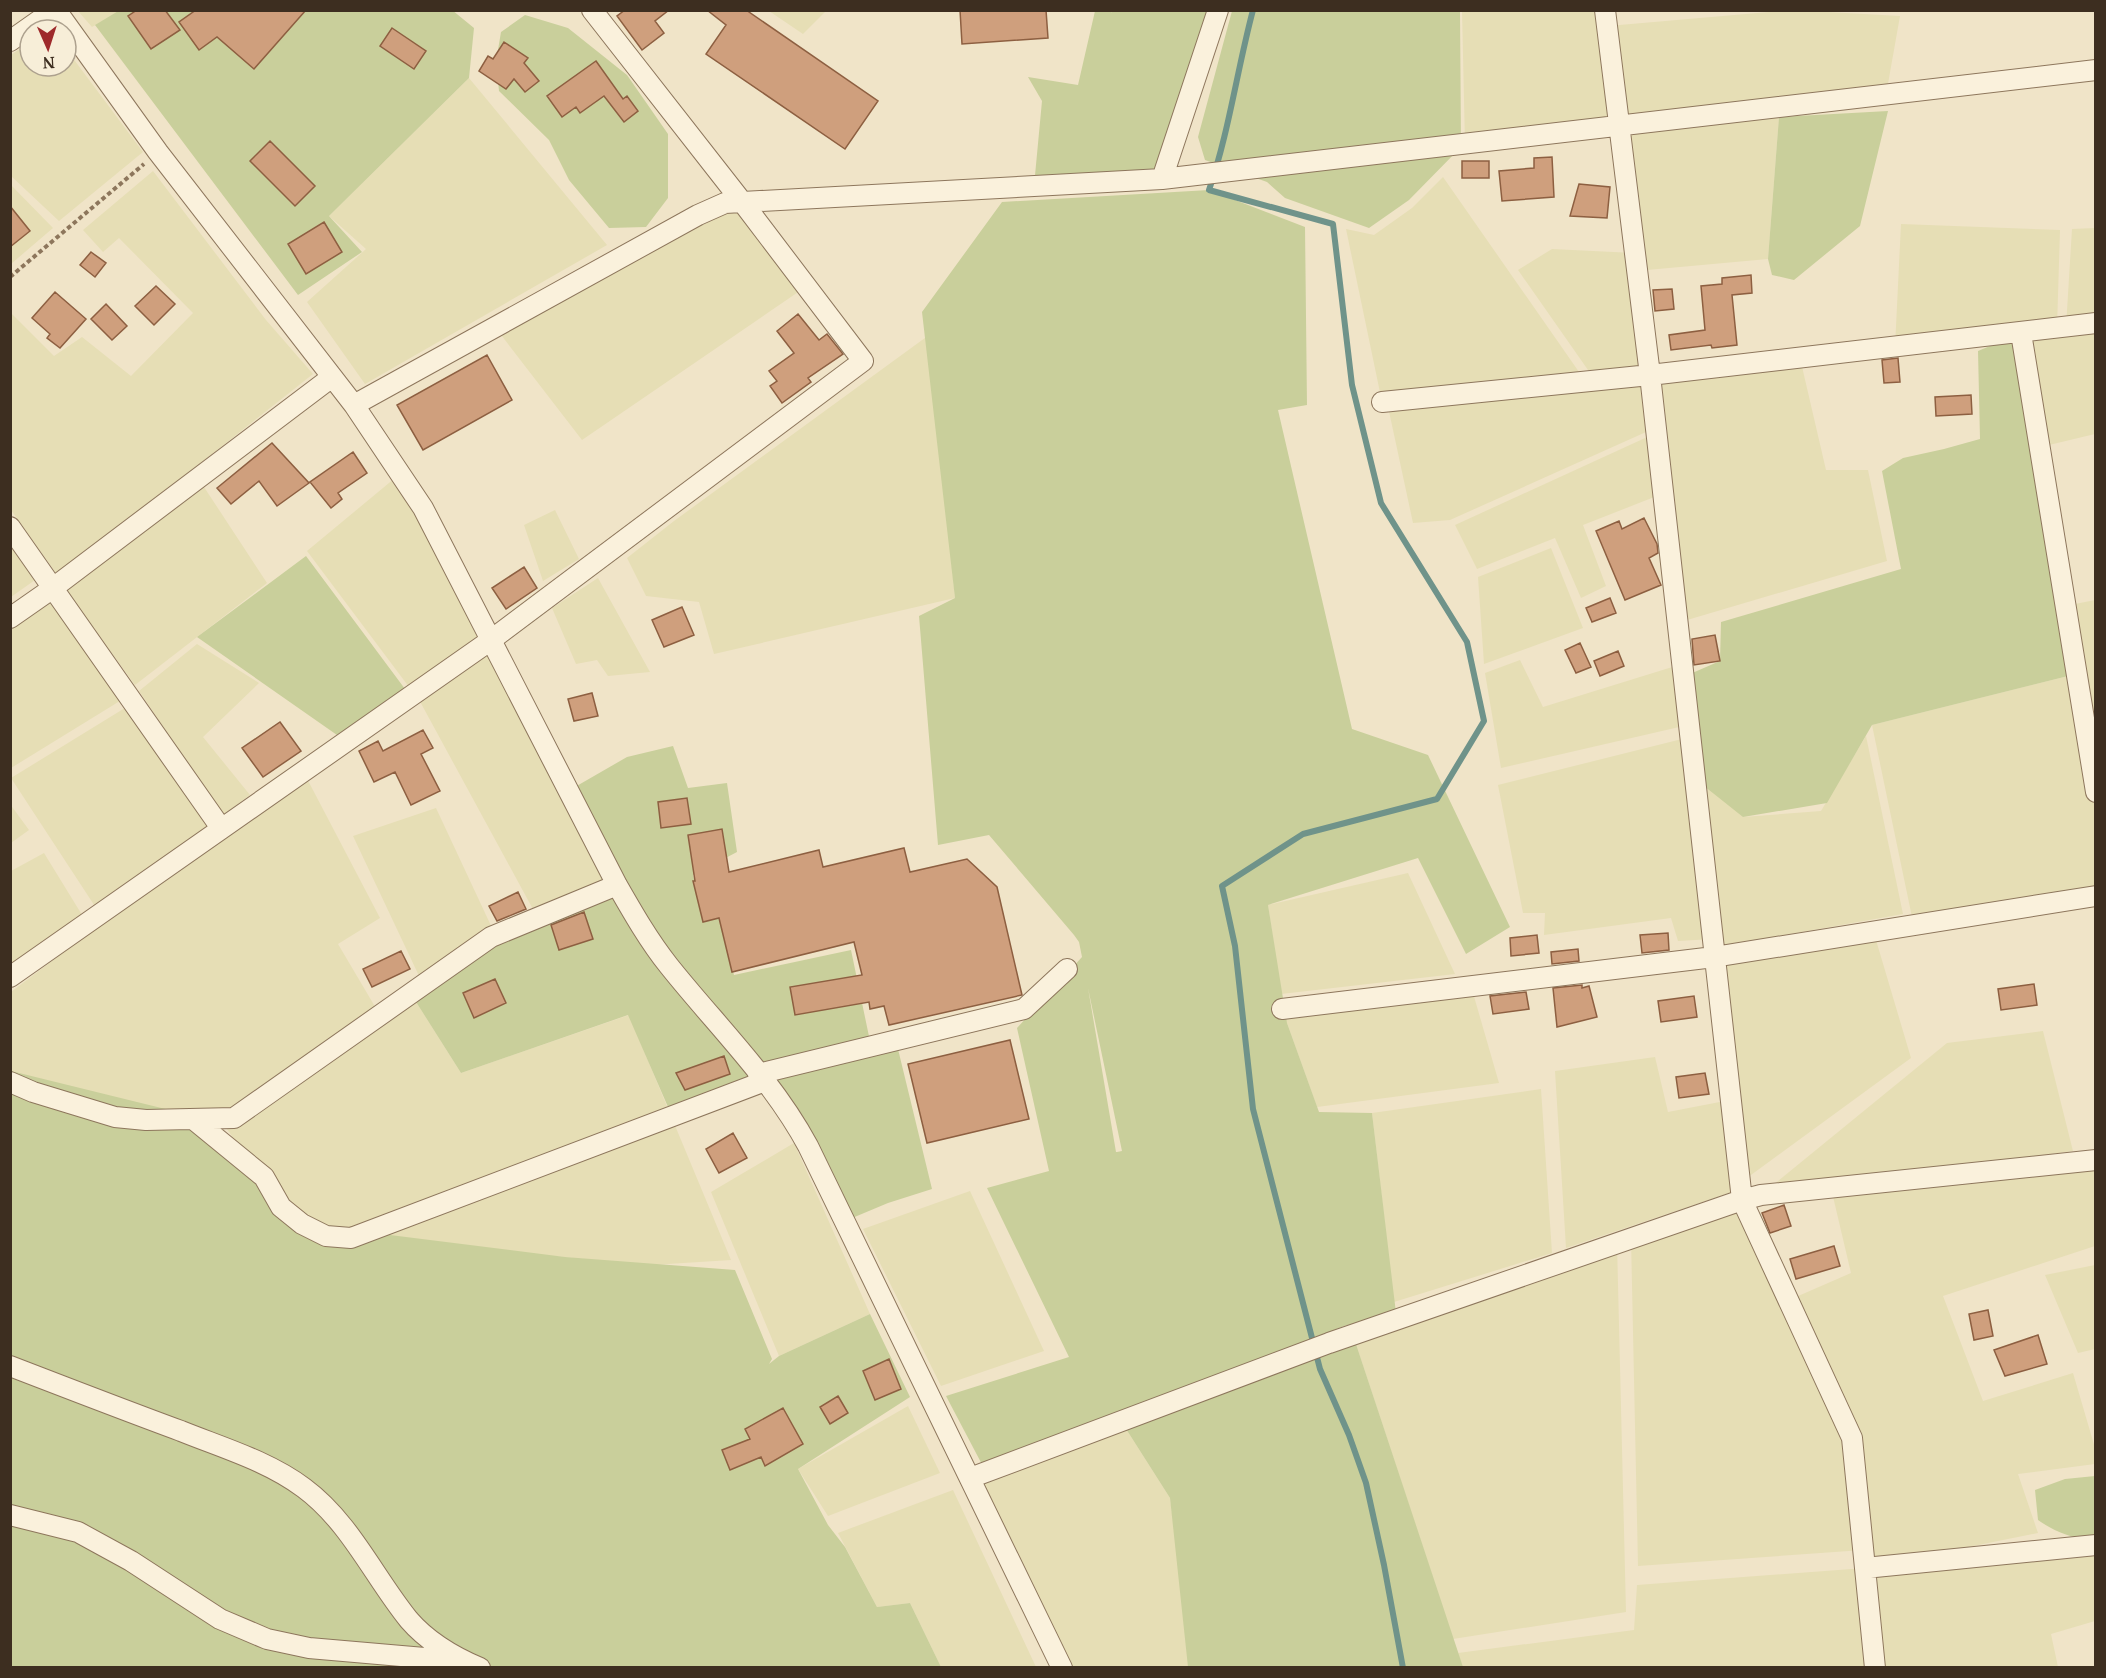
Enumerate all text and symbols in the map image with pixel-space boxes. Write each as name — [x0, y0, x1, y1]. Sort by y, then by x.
north arrow — [18, 18, 78, 78]
text: N — [42, 52, 55, 74]

